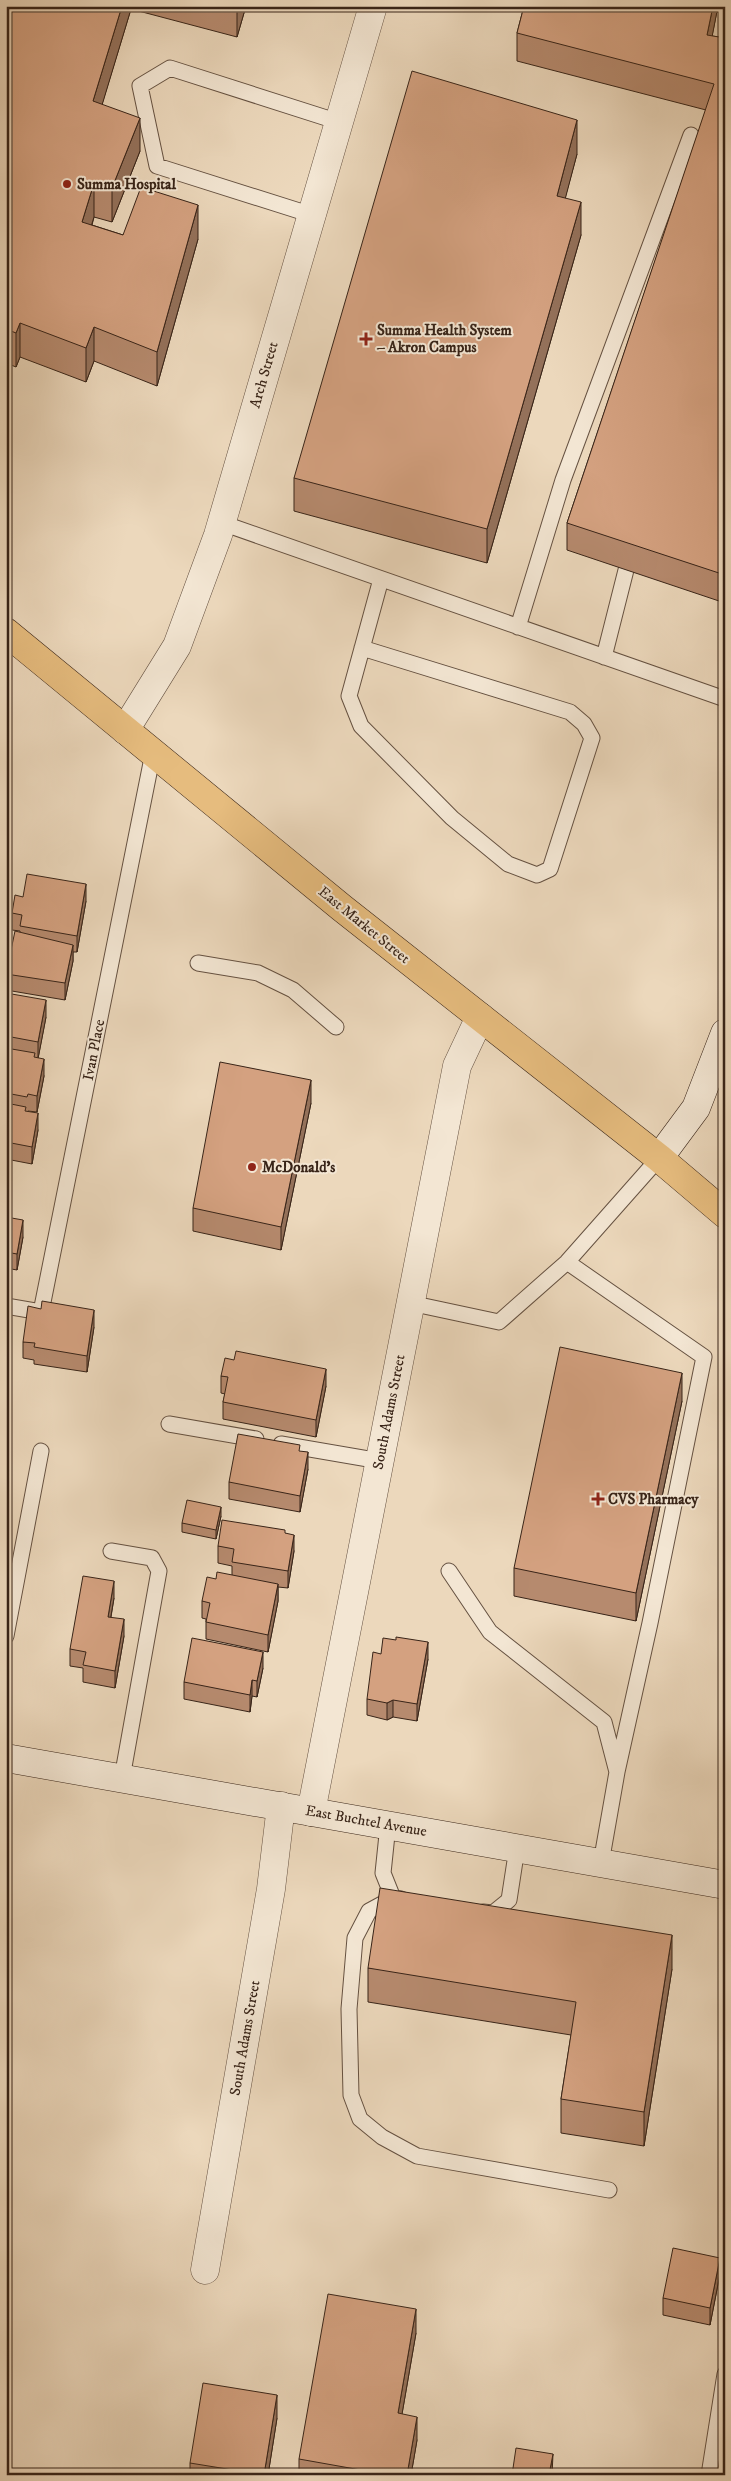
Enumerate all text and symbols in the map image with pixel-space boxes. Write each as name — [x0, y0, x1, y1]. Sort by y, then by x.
place label: Summa Hospital — [77, 175, 176, 194]
marker: Summa Hospital — [61, 178, 73, 190]
place label: Summa Health System – Akron Campus — [376, 321, 512, 357]
marker: Summa Health System – Akron Campus — [359, 332, 373, 346]
street label: Arch Street — [245, 339, 283, 410]
street label: East Market Street — [314, 882, 414, 968]
street label: Ivan Place — [79, 1018, 109, 1082]
place label: McDonald's — [262, 1158, 335, 1177]
marker: McDonald's — [246, 1161, 258, 1173]
street label: South Adams Street — [369, 1353, 409, 1471]
place label: CVS Pharmacy — [608, 1490, 699, 1509]
marker: CVS Pharmacy — [592, 1493, 604, 1505]
street label: East Buchtel Avenue — [304, 1801, 428, 1841]
street label: South Adams Street — [226, 1979, 265, 2097]

